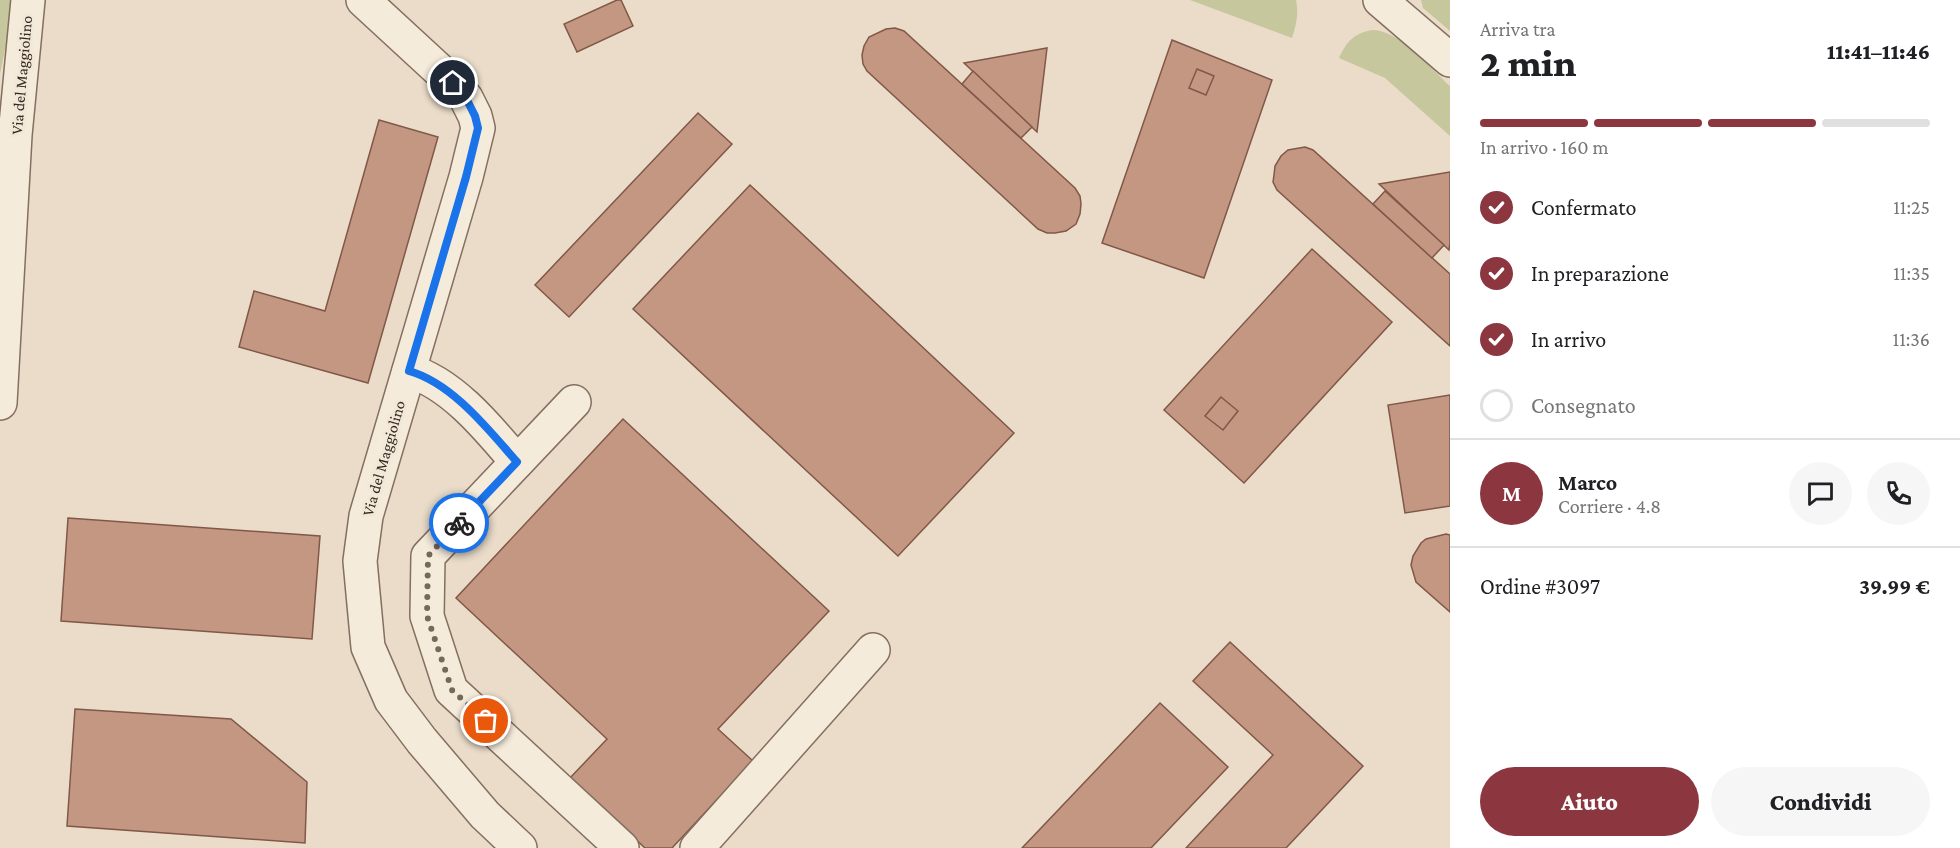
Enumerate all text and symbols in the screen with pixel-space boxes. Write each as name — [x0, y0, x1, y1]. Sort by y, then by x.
street label: Via del Maggiolino — [8, 15, 36, 135]
text: Arriva tra — [1480, 18, 1556, 40]
text: 11:41–11:46 — [1827, 39, 1930, 64]
text: 2 min — [1480, 41, 1576, 84]
pin — [427, 57, 478, 108]
icon: home — [436, 66, 469, 99]
text: In arrivo · 160 m — [1480, 136, 1608, 158]
icon: check — [1480, 191, 1513, 224]
text: Confermato — [1531, 195, 1636, 220]
text: 11:25 — [1893, 196, 1930, 218]
icon: check — [1480, 257, 1513, 290]
text: In preparazione — [1531, 261, 1669, 286]
text: 11:35 — [1893, 262, 1930, 284]
icon: check — [1480, 323, 1513, 356]
text: In arrivo — [1531, 327, 1606, 352]
text: 11:36 — [1893, 328, 1930, 350]
text: Consegnato — [1531, 393, 1636, 418]
street label: Via del Maggiolino — [359, 398, 409, 518]
button: chat — [1789, 462, 1852, 525]
button: phone — [1867, 462, 1930, 525]
text: Marco — [1558, 470, 1617, 495]
text: M — [1502, 481, 1521, 506]
courier — [429, 493, 489, 553]
text: Corriere · 4.8 — [1558, 495, 1661, 517]
icon: bike — [443, 507, 476, 540]
text: Ordine #3097 — [1480, 574, 1600, 599]
text: 39.99 € — [1859, 574, 1930, 599]
pin — [460, 695, 511, 746]
icon: bag — [469, 704, 502, 737]
button: Aiuto — [1480, 767, 1699, 836]
button: Condividi — [1711, 767, 1930, 836]

